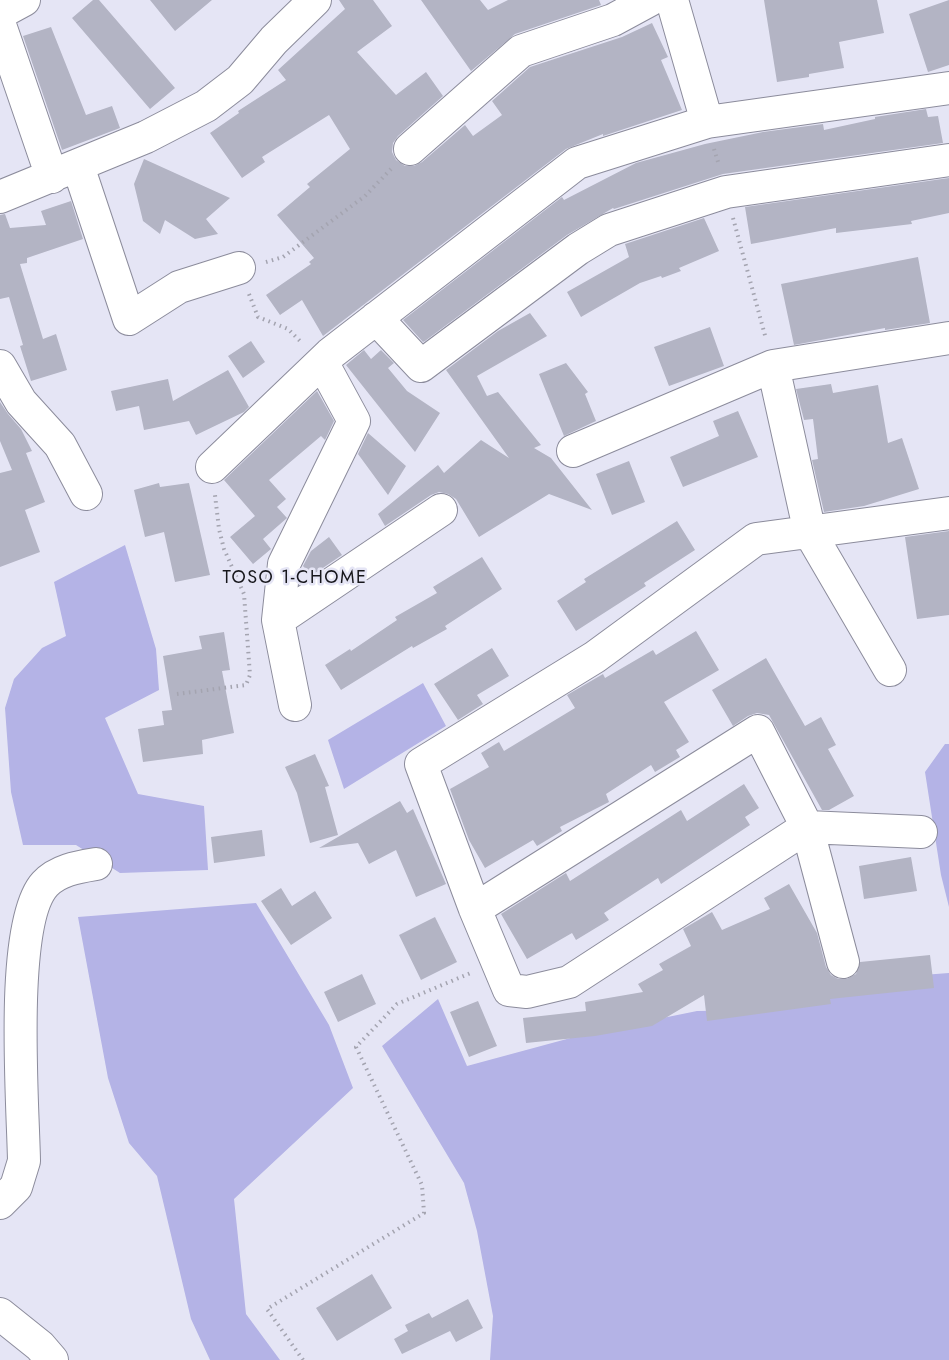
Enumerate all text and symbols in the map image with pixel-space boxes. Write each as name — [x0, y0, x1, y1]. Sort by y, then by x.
district label: TOSO 1-CHOME — [223, 568, 367, 590]

